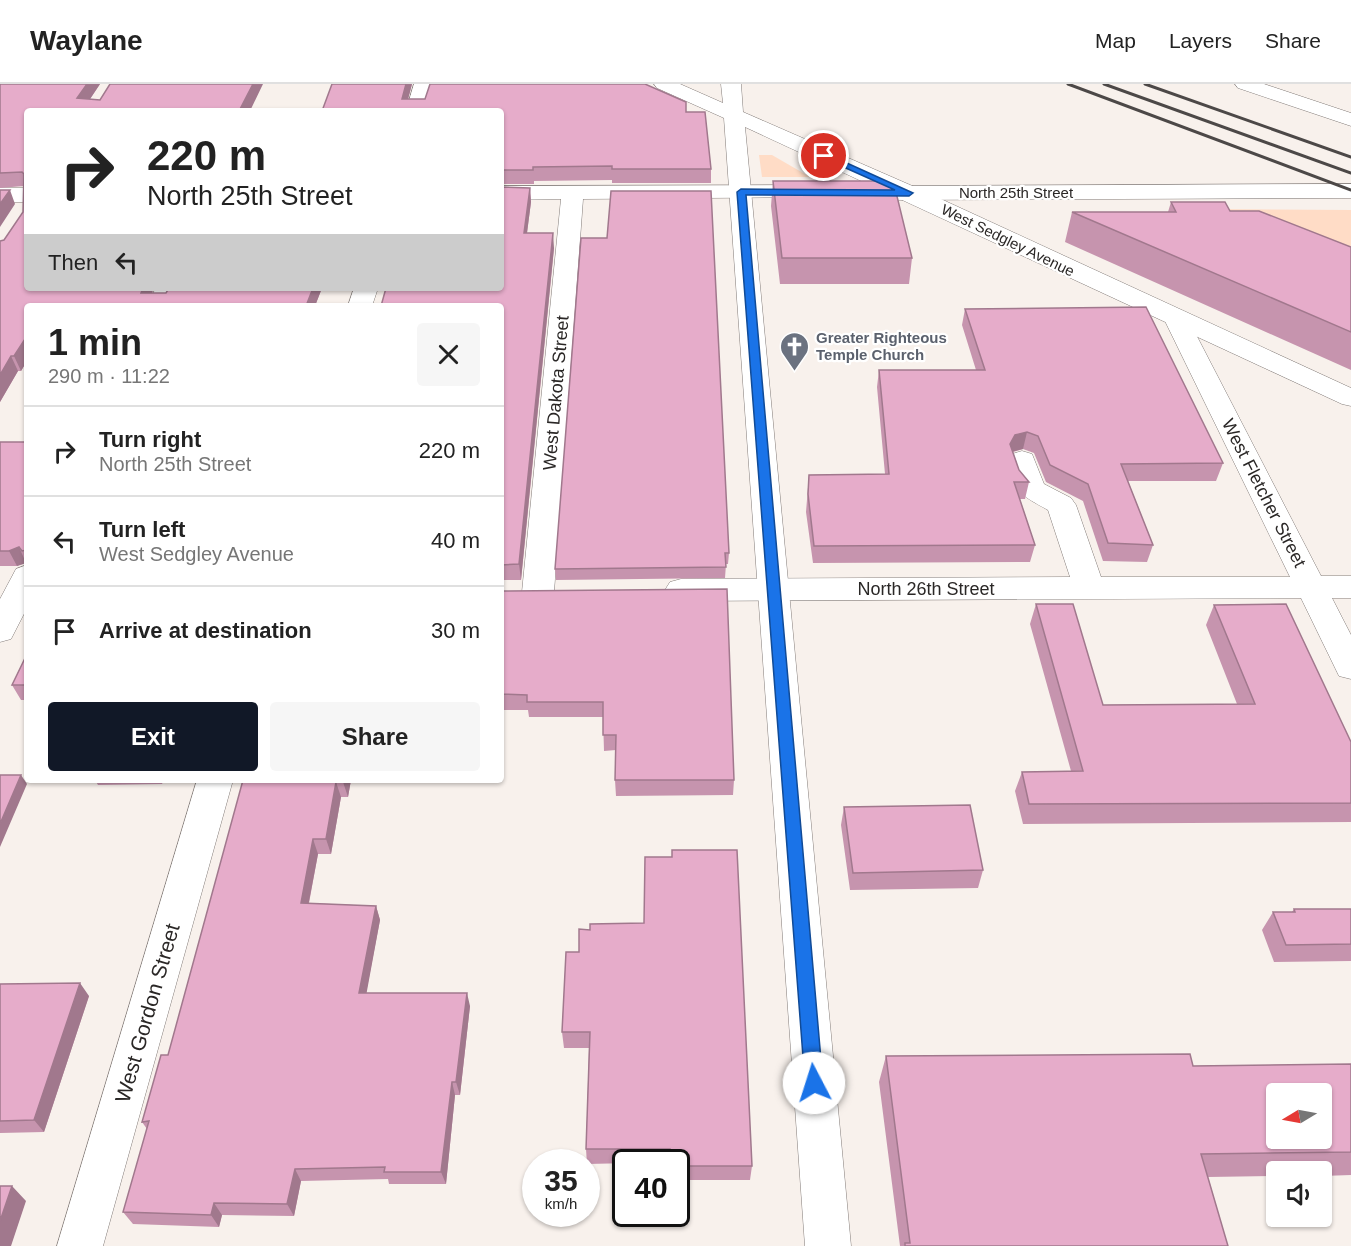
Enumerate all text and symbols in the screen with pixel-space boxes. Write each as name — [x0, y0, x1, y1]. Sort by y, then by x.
text: Waylane — [30, 25, 143, 56]
text: Map — [1095, 29, 1136, 52]
text: Layers — [1169, 29, 1232, 52]
text: Share — [1265, 29, 1321, 52]
pin — [798, 130, 849, 181]
icon: right — [48, 132, 126, 210]
text: 220 m — [147, 132, 266, 179]
icon: arrive — [807, 139, 840, 172]
text: North 25th Street — [147, 181, 353, 211]
street label: North 25th Street — [959, 184, 1074, 201]
street label: West Sedgley Avenue — [939, 200, 1077, 280]
icon: left — [110, 246, 143, 279]
text: Then — [48, 250, 98, 275]
street label: West Dakota Street — [539, 315, 573, 471]
text: 1 min — [48, 322, 142, 363]
button: close — [417, 323, 480, 386]
place label: Greater Righteous Temple Church — [816, 329, 947, 363]
church icon: Greater Righteous Temple Church — [779, 330, 811, 372]
text: 290 m · 11:22 — [48, 365, 170, 387]
street label: West Fletcher Street — [1218, 416, 1310, 570]
text: Turn right — [99, 427, 201, 452]
icon: right — [48, 435, 81, 468]
text: 220 m — [419, 438, 480, 463]
text: North 25th Street — [99, 453, 251, 475]
text: Turn left — [99, 517, 185, 542]
icon: left — [48, 525, 81, 558]
text: 40 m — [431, 528, 480, 553]
text: West Sedgley Avenue — [99, 543, 294, 565]
street label: North 26th Street — [857, 579, 995, 599]
icon: arrive — [48, 615, 81, 648]
text: Arrive at destination — [99, 618, 312, 643]
text: 30 m — [431, 618, 480, 643]
button: Exit — [48, 702, 258, 771]
button: Share — [270, 702, 480, 771]
street label: West Gordon Street — [110, 921, 184, 1105]
position arrow — [782, 1051, 846, 1115]
north arrow — [1266, 1083, 1332, 1149]
map controls — [1266, 1083, 1332, 1227]
speed limit sign: 40 — [612, 1149, 690, 1227]
button: sound — [1266, 1161, 1332, 1227]
text: 35 — [544, 1164, 578, 1197]
text: km/h — [545, 1195, 577, 1212]

